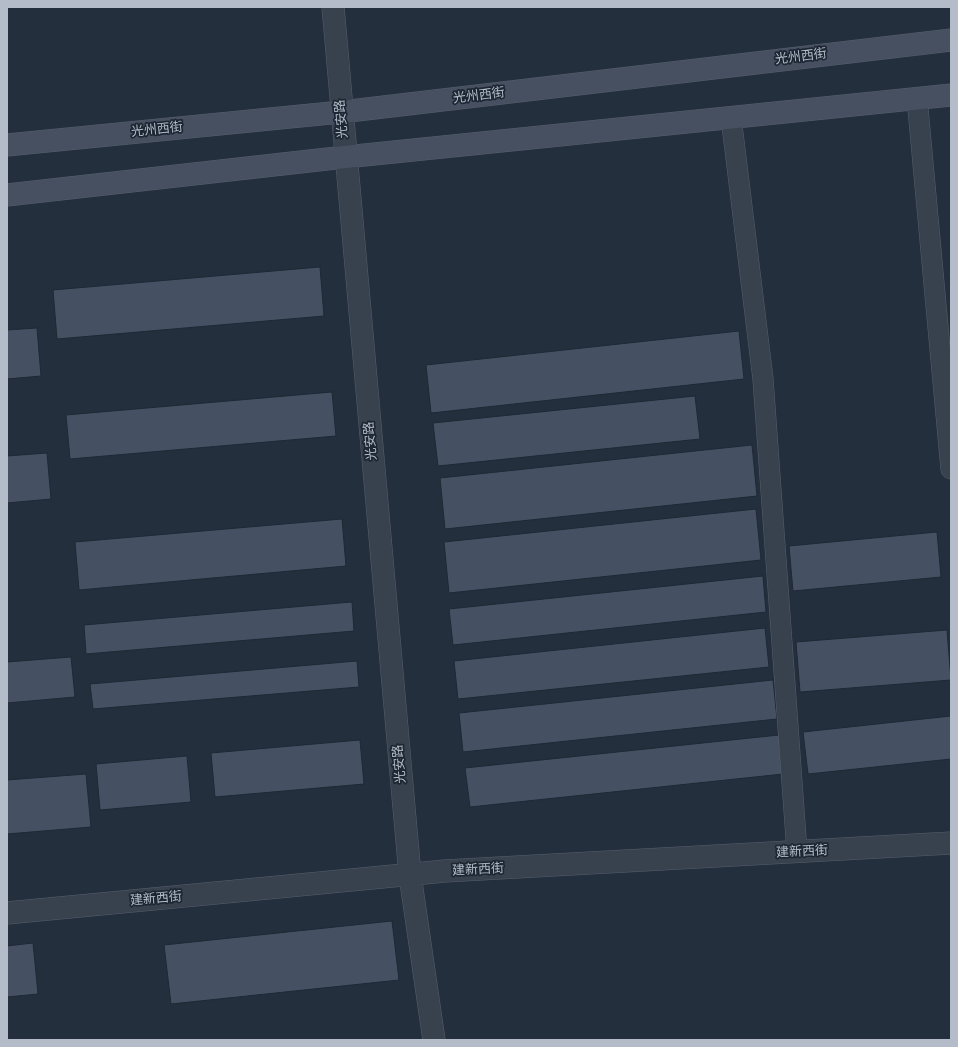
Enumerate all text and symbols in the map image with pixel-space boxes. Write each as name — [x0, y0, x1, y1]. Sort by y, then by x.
street label: 光州西街 — [774, 46, 828, 68]
street label: 光州西街 — [452, 85, 506, 107]
street label: 光安路 — [333, 99, 351, 139]
street label: 光州西街 — [130, 120, 184, 140]
street label: 光安路 — [362, 421, 380, 461]
street label: 光安路 — [391, 744, 409, 784]
street label: 建新西街 — [776, 843, 828, 861]
street label: 建新西街 — [452, 861, 504, 879]
street label: 建新西街 — [129, 889, 183, 909]

